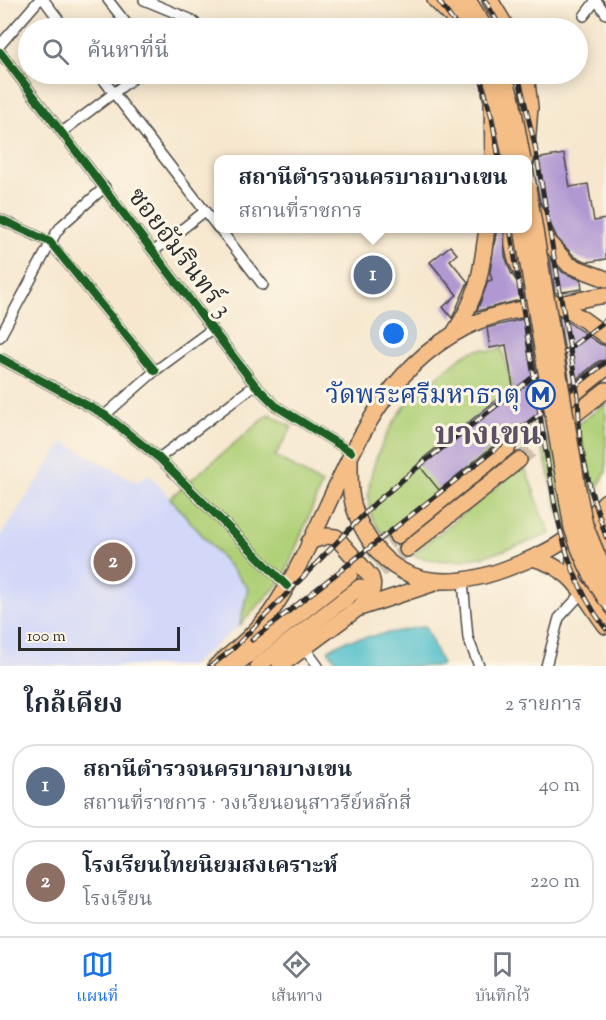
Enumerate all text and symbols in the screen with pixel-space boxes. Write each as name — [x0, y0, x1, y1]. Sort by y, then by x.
search box — [18, 18, 588, 84]
icon: search — [39, 35, 72, 68]
text: ค้นหาที่นี่ — [87, 36, 169, 68]
popup — [214, 155, 532, 233]
text: สถานีตำรวจนครบาลบางเขน — [238, 163, 508, 195]
street label: ซอยอัมรินทร์ 3 — [118, 181, 240, 326]
text: สถานที่ราชการ — [238, 198, 362, 227]
pin: 1 — [354, 252, 392, 298]
your location — [379, 319, 408, 348]
place label: วัดพระศรีมหาธาตุ — [326, 378, 520, 415]
metro station icon: วัดพระศรีมหาธาตุ — [525, 378, 557, 410]
district label: บางเขน — [435, 413, 541, 459]
pin: 2 — [94, 540, 132, 584]
scale bar — [18, 624, 180, 652]
text: 100 m — [27, 626, 66, 649]
text: ใกล้เคียง — [24, 687, 123, 724]
text: 2 รายการ — [505, 691, 582, 720]
text: สถานีตำรวจนครบาลบางเขน — [83, 755, 352, 787]
text: 1 — [42, 772, 49, 801]
text: 40 m — [539, 772, 580, 801]
text: สถานที่ราชการ · วงเวียนอนุสาวรีย์หลักสี่ — [83, 790, 411, 819]
text: โรงเรียนไทยนิยมสงเคราะห์ — [83, 851, 338, 883]
text: 2 — [41, 868, 50, 897]
text: 220 m — [530, 868, 580, 897]
text: โรงเรียน — [83, 886, 152, 915]
tab: แผนที่ — [76, 948, 118, 1010]
tab: เส้นทาง — [271, 948, 323, 1010]
tab: บันทึกไว้ — [475, 948, 530, 1010]

